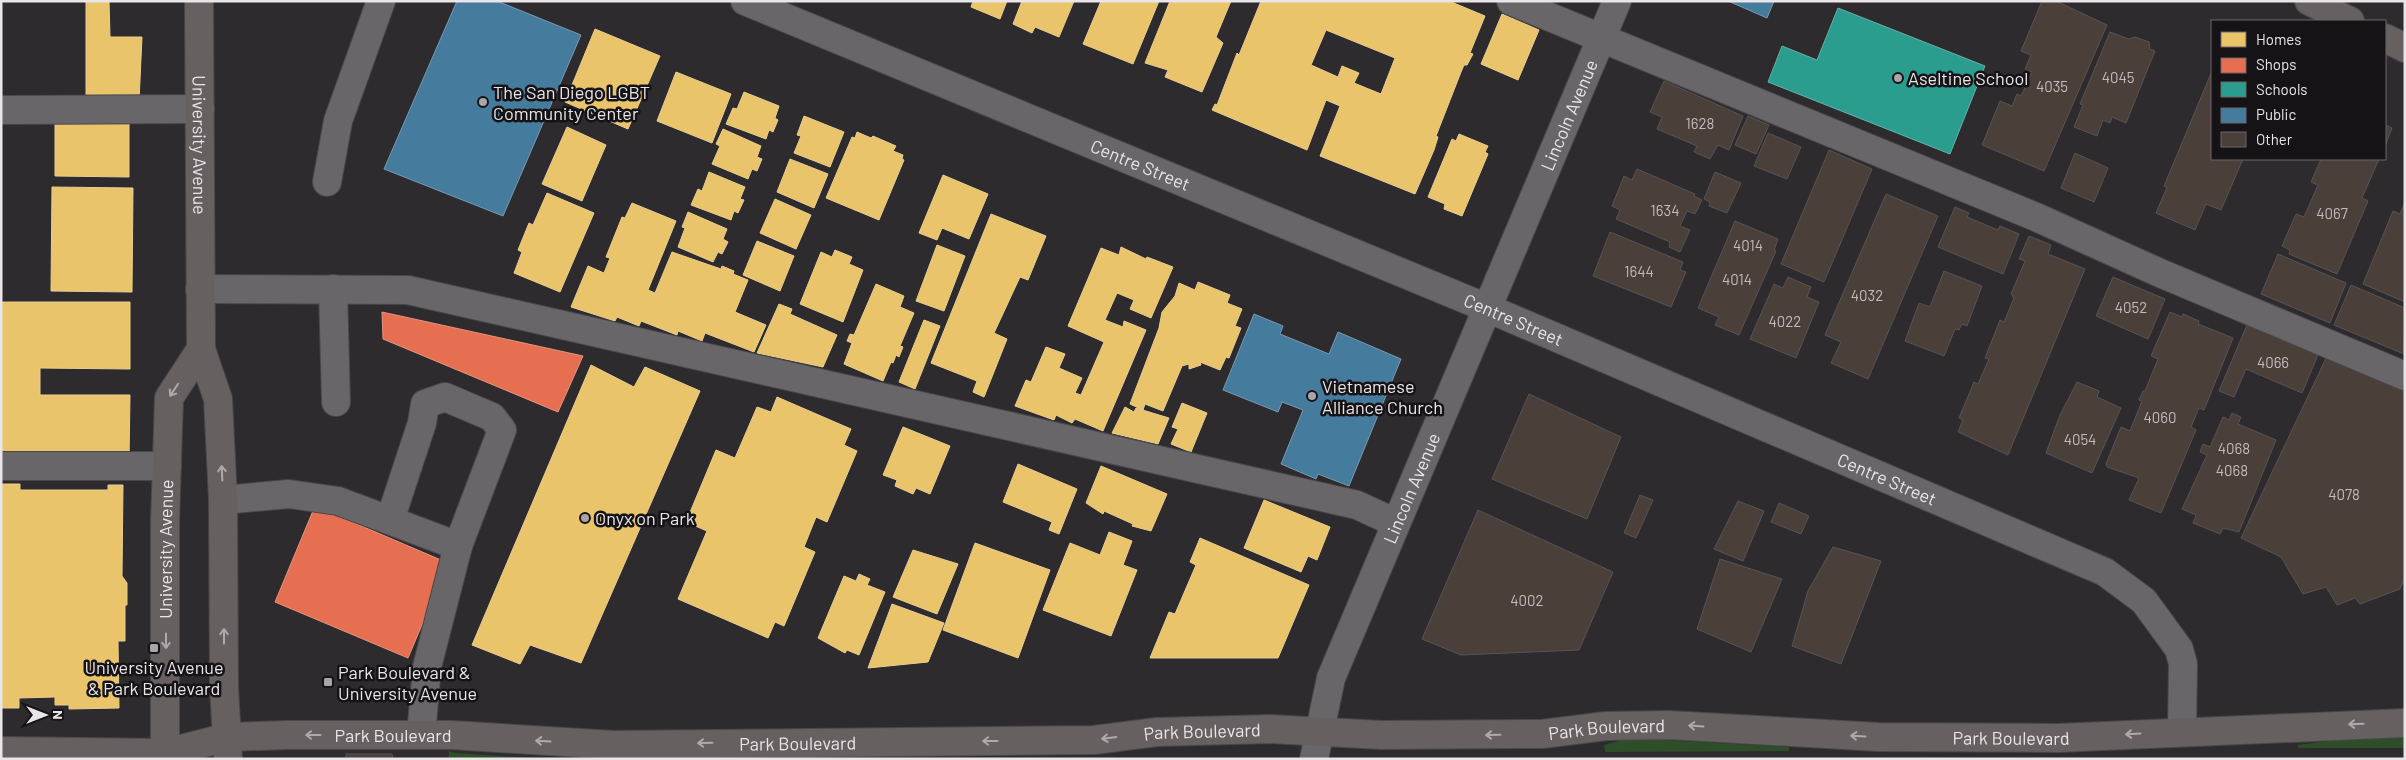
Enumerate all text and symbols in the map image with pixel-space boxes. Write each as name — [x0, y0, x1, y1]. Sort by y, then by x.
legend — [2211, 20, 2386, 160]
text: Homes — [2256, 30, 2301, 48]
text: Shops — [2256, 55, 2296, 73]
street label: Lincoln Avenue — [1536, 56, 1602, 174]
place label: Aseltine School — [1908, 67, 2028, 89]
house number: 4045 — [2102, 68, 2134, 86]
marker: Aseltine School — [1892, 72, 1904, 84]
street label: University Avenue — [188, 75, 211, 215]
house number: 4035 — [2036, 77, 2068, 95]
text: Schools — [2256, 80, 2308, 98]
place label: The San Diego LGBT Community Center — [493, 81, 650, 124]
marker: The San Diego LGBT Community Center — [477, 96, 489, 108]
text: Public — [2256, 105, 2296, 123]
house number: 1628 — [1686, 114, 1714, 132]
text: Other — [2256, 130, 2293, 148]
street label: Centre Street — [1087, 134, 1194, 195]
house number: 1634 — [1651, 201, 1679, 219]
house number: 4067 — [2316, 204, 2348, 222]
house number: 4014 — [1733, 236, 1763, 254]
house number: 1644 — [1624, 262, 1654, 280]
house number: 4014 — [1722, 270, 1752, 288]
house number: 4032 — [1851, 286, 1883, 304]
street label: Centre Street — [1461, 289, 1567, 350]
house number: 4052 — [2115, 298, 2147, 316]
house number: 4022 — [1769, 312, 1801, 330]
house number: 4066 — [2257, 353, 2289, 371]
place label: Vietnamese Alliance Church — [1322, 375, 1443, 418]
one-way arrow — [169, 383, 180, 397]
marker: Vietnamese Alliance Church — [1306, 390, 1318, 402]
house number: 4060 — [2144, 408, 2176, 426]
street label: Lincoln Avenue — [1378, 429, 1444, 547]
house number: 4054 — [2064, 430, 2096, 448]
house number: 4068 — [2218, 439, 2250, 457]
street label: Centre Street — [1834, 448, 1940, 510]
house number: 4068 — [2216, 461, 2248, 479]
one-way arrow — [217, 465, 226, 481]
street label: University Avenue — [154, 479, 177, 619]
house number: 4078 — [2328, 485, 2360, 503]
place label: Onyx on Park — [595, 507, 695, 529]
marker: Onyx on Park — [579, 512, 591, 524]
house number: 4002 — [1510, 591, 1544, 609]
one-way arrow — [219, 628, 229, 644]
one-way arrow — [161, 632, 171, 649]
marker: University Avenue & Park Boulevard — [148, 642, 160, 654]
place label: University Avenue & Park Boulevard — [84, 656, 224, 699]
place label: Park Boulevard & University Avenue — [338, 661, 477, 704]
marker: Park Boulevard & University Avenue — [322, 676, 334, 688]
north arrow — [20, 690, 70, 740]
text: N — [50, 710, 67, 720]
street label: Park Boulevard — [1547, 714, 1665, 744]
street label: Park Boulevard — [1142, 718, 1261, 745]
one-way arrow — [2348, 720, 2364, 729]
one-way arrow — [1688, 722, 1704, 731]
street label: Park Boulevard — [334, 724, 452, 746]
street label: Park Boulevard — [1952, 726, 2070, 749]
one-way arrow — [2125, 729, 2141, 738]
one-way arrow — [305, 730, 321, 740]
one-way arrow — [1485, 730, 1502, 740]
street label: Park Boulevard — [739, 731, 856, 755]
one-way arrow — [1850, 731, 1866, 740]
one-way arrow — [1101, 733, 1117, 743]
one-way arrow — [535, 736, 551, 745]
one-way arrow — [982, 736, 998, 745]
one-way arrow — [698, 738, 714, 748]

